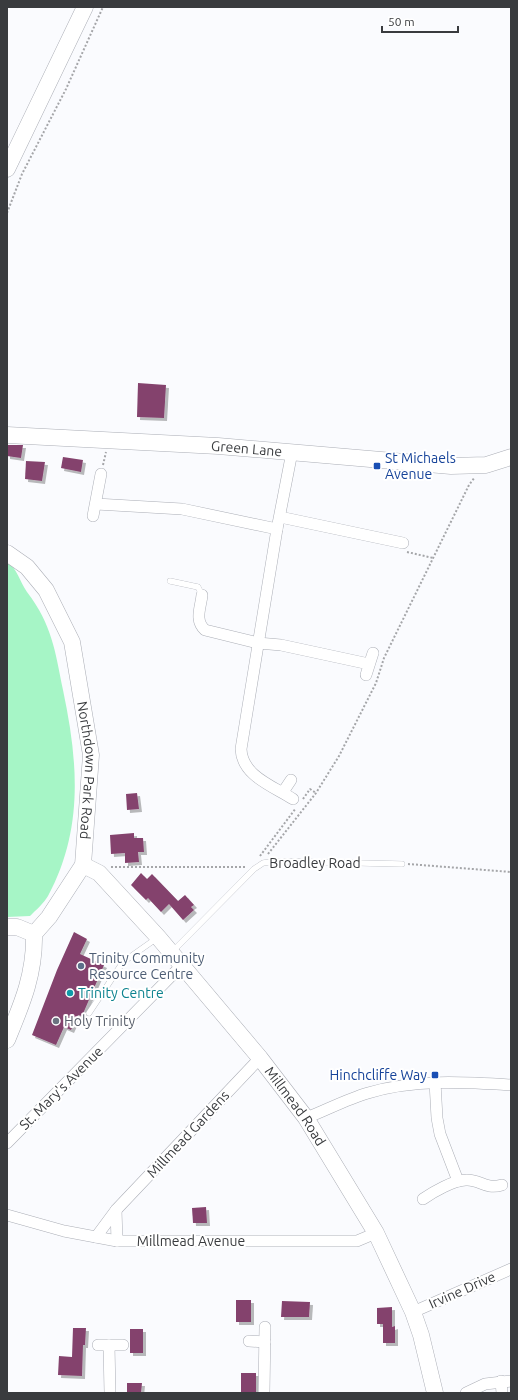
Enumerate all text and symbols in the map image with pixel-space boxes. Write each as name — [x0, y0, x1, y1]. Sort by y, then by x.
scale bar — [382, 8, 458, 34]
text: 50 m — [388, 15, 415, 28]
street label: Green Lane — [211, 438, 283, 459]
place label: St Michaels Avenue — [385, 450, 456, 482]
marker: St Michaels Avenue — [372, 461, 382, 471]
street label: Northdown Park Road — [74, 700, 99, 840]
street label: Broadley Road — [269, 855, 361, 871]
place label: Trinity Community Resource Centre — [89, 950, 205, 982]
marker: Trinity Community Resource Centre — [76, 961, 86, 971]
place label: Trinity Centre — [78, 985, 164, 1001]
marker: Trinity Centre — [65, 988, 75, 998]
place label: Holy Trinity — [64, 1013, 135, 1029]
marker: Holy Trinity — [51, 1016, 61, 1026]
street label: St. Mary's Avenue — [16, 1043, 106, 1133]
street label: Millmead Road — [262, 1063, 329, 1149]
place label: Hinchcliffe Way — [330, 1067, 427, 1083]
marker: Hinchcliffe Way — [430, 1070, 440, 1080]
street label: Millmead Gardens — [144, 1087, 232, 1181]
street label: Millmead Avenue — [137, 1233, 245, 1249]
street label: Irvine Drive — [426, 1268, 498, 1312]

